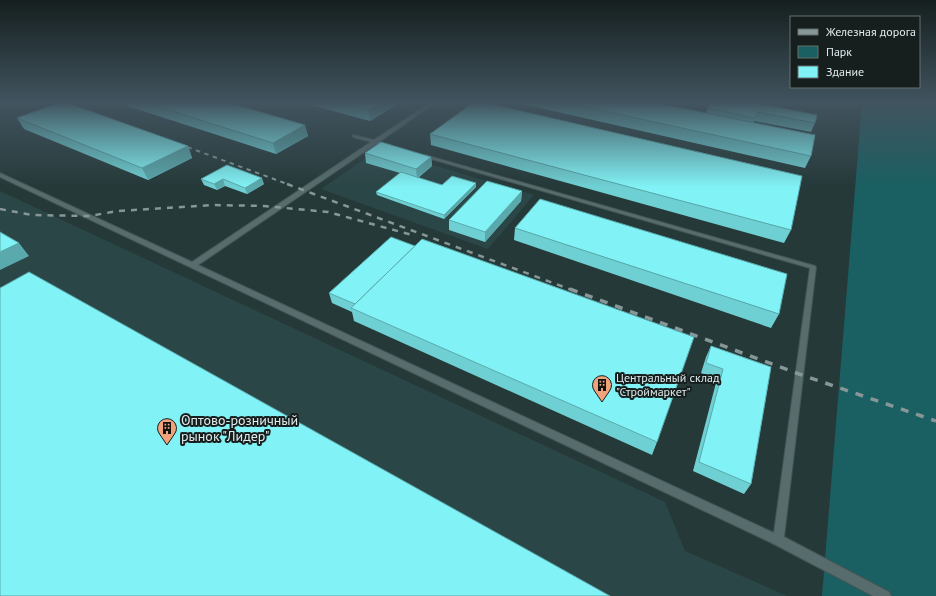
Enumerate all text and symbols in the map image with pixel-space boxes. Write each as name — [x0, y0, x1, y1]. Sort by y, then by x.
legend — [790, 16, 920, 88]
text: Железная дорога — [825, 24, 916, 39]
text: Парк — [826, 44, 852, 59]
text: Здание — [826, 64, 864, 79]
place label: Центральный склад "Строймаркет" — [616, 370, 720, 399]
building icon: Центральный склад "Строймаркет" — [591, 374, 613, 402]
place label: Оптово-розничный рынок "Лидер" — [181, 411, 298, 445]
building icon: Оптово-розничный рынок "Лидер" — [156, 417, 178, 445]

